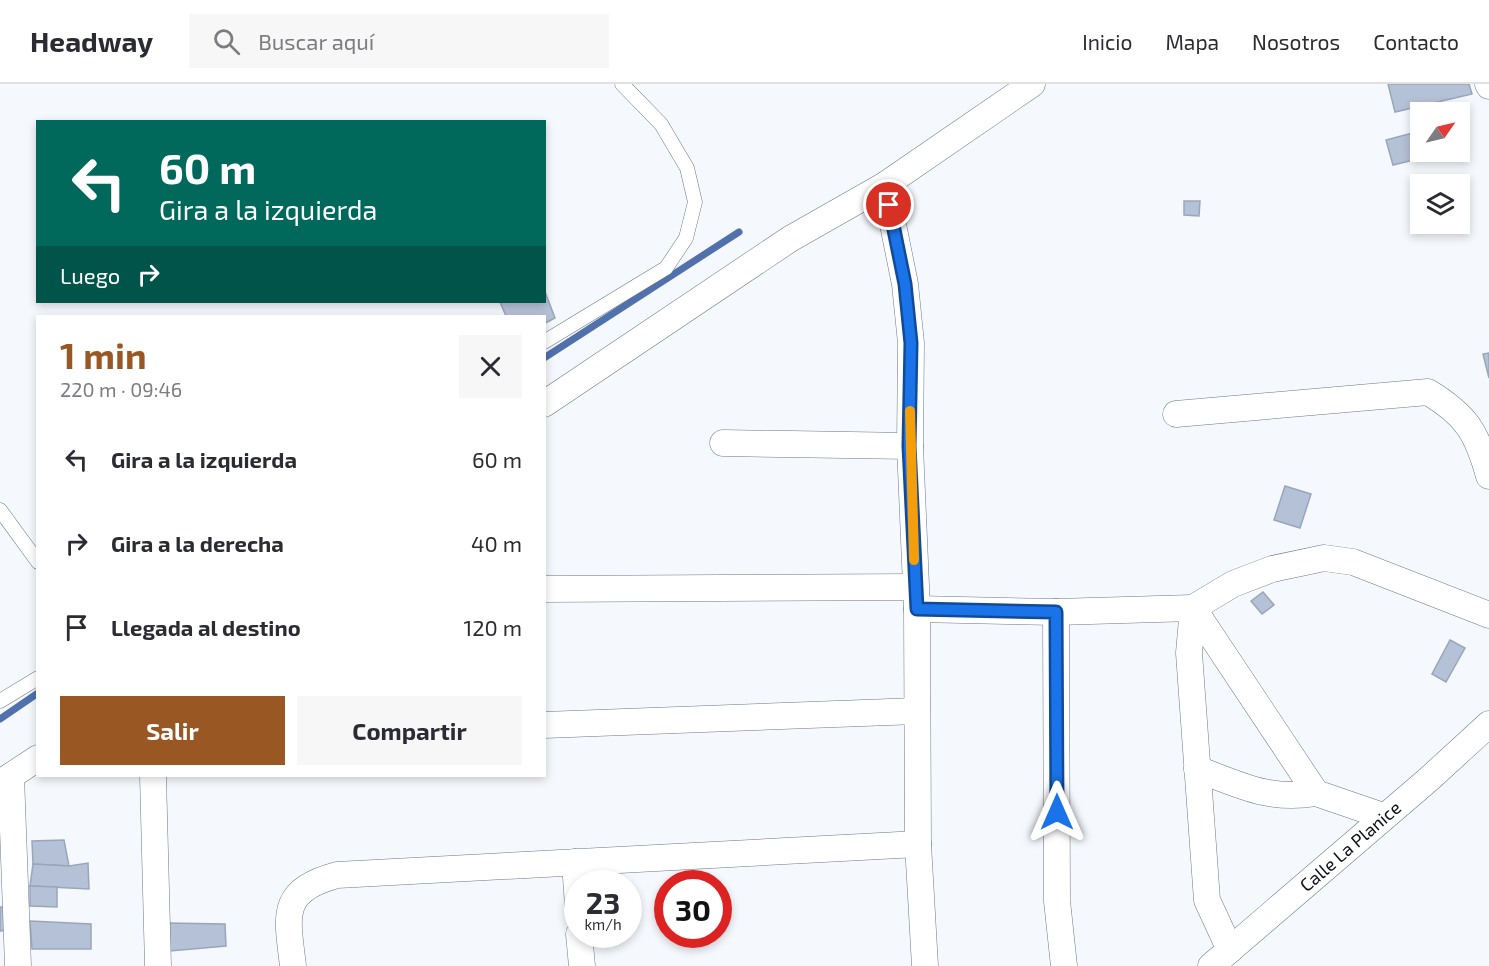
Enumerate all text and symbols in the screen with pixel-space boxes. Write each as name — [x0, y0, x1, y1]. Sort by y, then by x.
search box — [189, 14, 609, 68]
text: Headway — [30, 24, 153, 58]
icon: search — [210, 25, 243, 58]
text: Buscar aquí — [258, 28, 374, 54]
text: Inicio — [1082, 29, 1132, 54]
text: Mapa — [1165, 29, 1219, 54]
text: Nosotros — [1252, 29, 1340, 54]
text: Contacto — [1373, 29, 1459, 54]
north arrow — [1410, 102, 1470, 162]
map controls — [1410, 102, 1470, 234]
text: 60 m — [159, 142, 256, 192]
icon: left — [60, 144, 138, 222]
button: layers — [1410, 174, 1470, 234]
pin — [863, 179, 914, 230]
icon: arrive — [872, 188, 905, 221]
text: Gira a la izquierda — [159, 193, 377, 225]
icon: right — [132, 258, 165, 291]
text: Luego — [60, 262, 120, 288]
text: 1 min — [60, 333, 147, 376]
button: close — [459, 335, 522, 398]
text: 220 m · 09:46 — [60, 377, 182, 401]
icon: left — [60, 443, 93, 476]
text: Gira a la izquierda — [111, 446, 297, 472]
text: 60 m — [472, 446, 522, 472]
icon: right — [60, 527, 93, 560]
text: Gira a la derecha — [111, 530, 284, 556]
text: 40 m — [471, 530, 522, 556]
icon: arrive — [60, 611, 93, 644]
text: Llegada al destino — [111, 614, 301, 640]
text: 120 m — [463, 614, 522, 640]
button: Salir — [60, 696, 285, 765]
button: Compartir — [297, 696, 522, 765]
position arrow — [1025, 780, 1089, 844]
street label: Calle La Planice — [1295, 796, 1405, 896]
speed limit sign: 30 — [654, 870, 732, 948]
text: 23 — [586, 884, 620, 920]
text: km/h — [584, 915, 622, 933]

